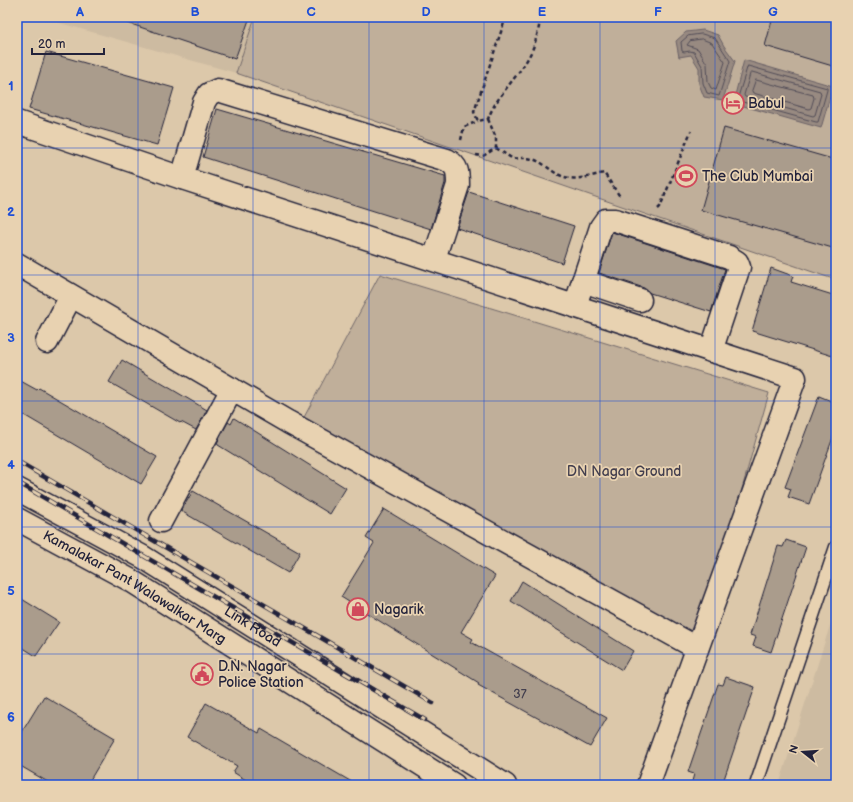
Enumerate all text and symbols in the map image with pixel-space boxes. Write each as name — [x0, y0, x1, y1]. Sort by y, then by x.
text: A — [75, 4, 84, 20]
text: B — [190, 4, 200, 20]
text: C — [306, 4, 316, 20]
text: D — [421, 4, 431, 20]
text: E — [538, 4, 547, 20]
text: F — [654, 4, 662, 20]
text: G — [768, 4, 778, 20]
scale bar — [32, 30, 104, 56]
text: 20 m — [38, 37, 65, 52]
text: 1 — [8, 78, 14, 94]
hotel icon: Babul — [720, 90, 746, 116]
place label: Babul — [748, 95, 784, 112]
sports icon: The Club Mumbai — [673, 163, 699, 189]
place label: The Club Mumbai — [702, 168, 813, 185]
text: 2 — [7, 204, 15, 220]
text: 3 — [7, 330, 15, 346]
text: 4 — [7, 457, 15, 473]
park label: DN Nagar Ground — [567, 463, 681, 480]
street label: Kamalakar Pant Walawalkar Marg — [40, 527, 229, 648]
text: 5 — [7, 583, 15, 599]
shop icon: Nagarik — [345, 596, 371, 622]
place label: Nagarik — [374, 601, 424, 618]
street label: Link Road — [221, 602, 284, 651]
place label: D.N. Nagar Police Station — [218, 658, 304, 691]
public building icon: D.N. Nagar Police Station — [189, 661, 215, 687]
house number: 37 — [513, 687, 527, 702]
text: 6 — [7, 709, 15, 725]
north arrow — [783, 732, 823, 772]
text: N — [786, 743, 801, 755]

